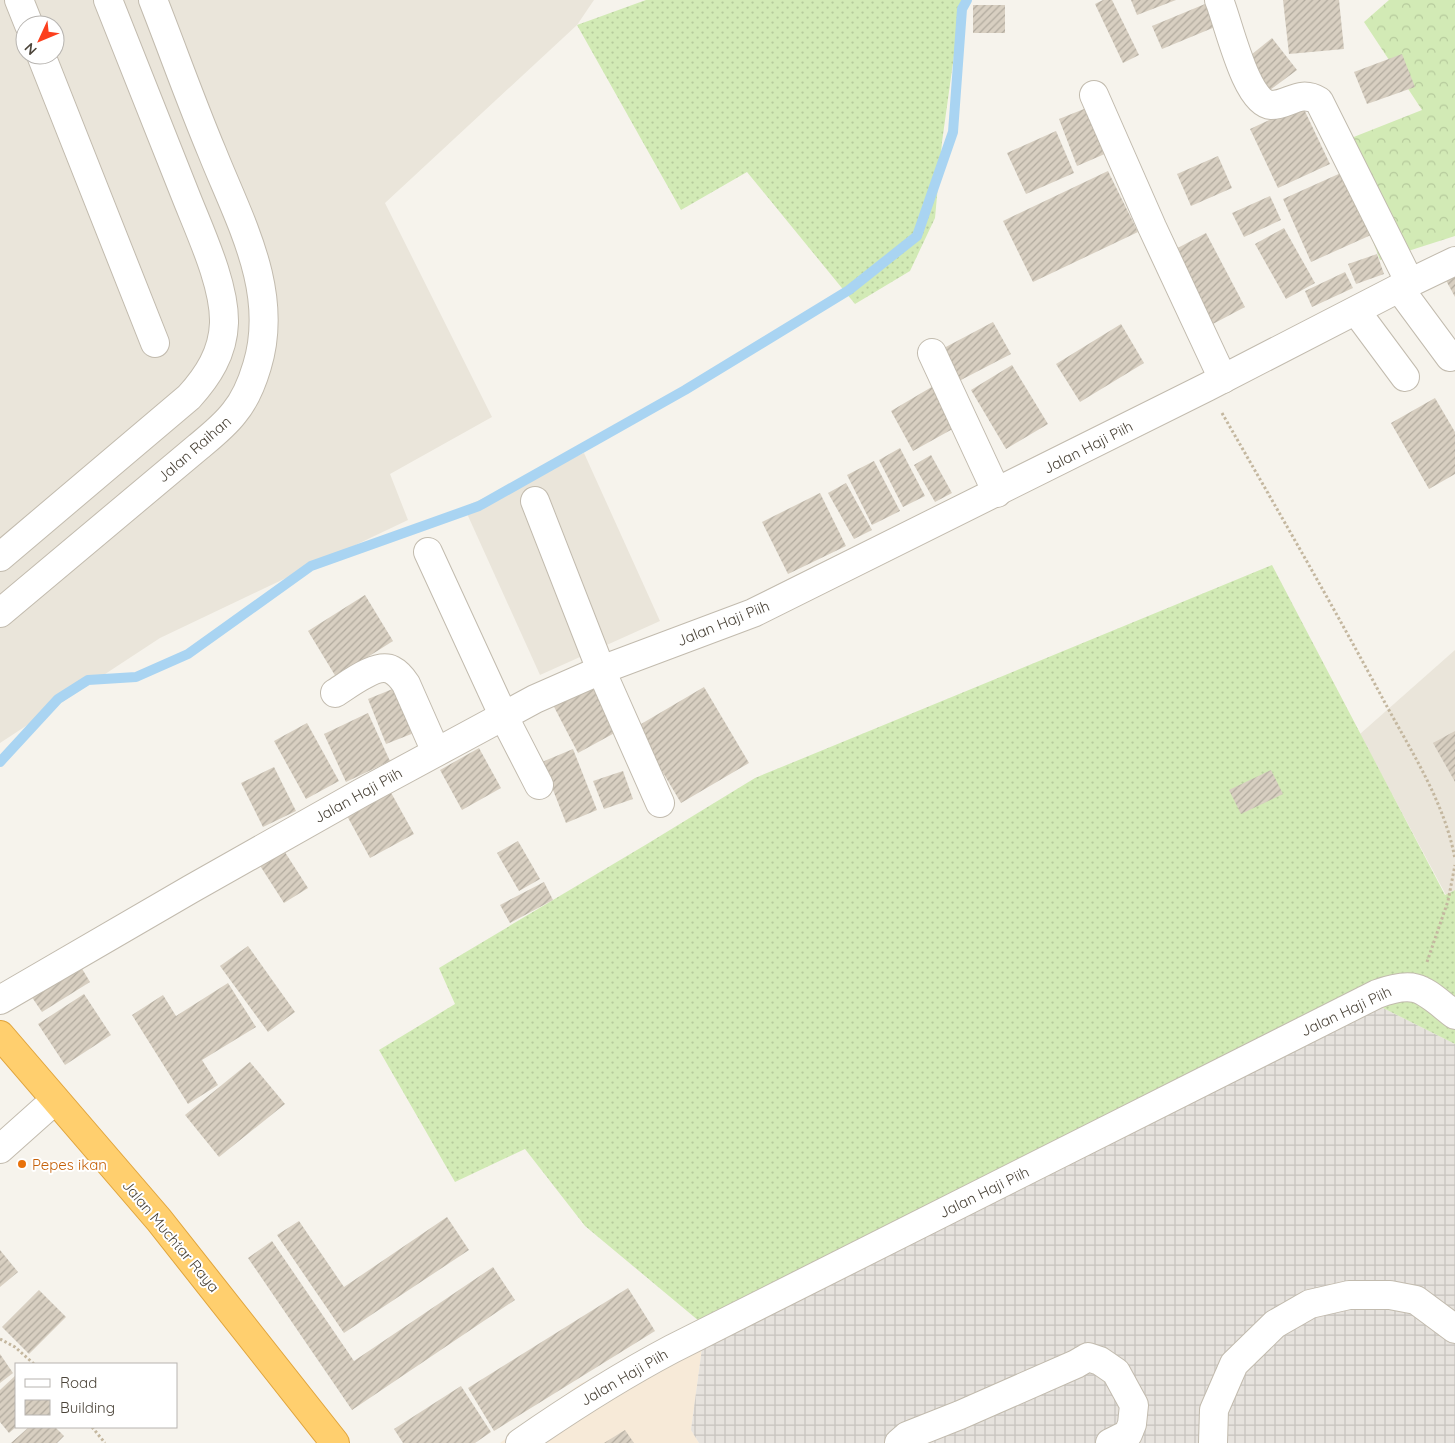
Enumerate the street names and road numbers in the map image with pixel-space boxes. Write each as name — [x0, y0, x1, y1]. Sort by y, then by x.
street label: Jalan Raihan — [153, 412, 235, 486]
street label: Jalan Haji Piih — [1040, 416, 1136, 478]
street label: Jalan Haji Piih — [674, 596, 772, 650]
street label: Jalan Haji Piih — [310, 763, 406, 827]
street label: Jalan Haji Piih — [1298, 982, 1394, 1040]
street label: Jalan Haji Piih — [936, 1162, 1032, 1222]
street label: Jalan Muchtar Raya — [118, 1176, 224, 1296]
street label: Jalan Haji Piih — [577, 1344, 671, 1410]

